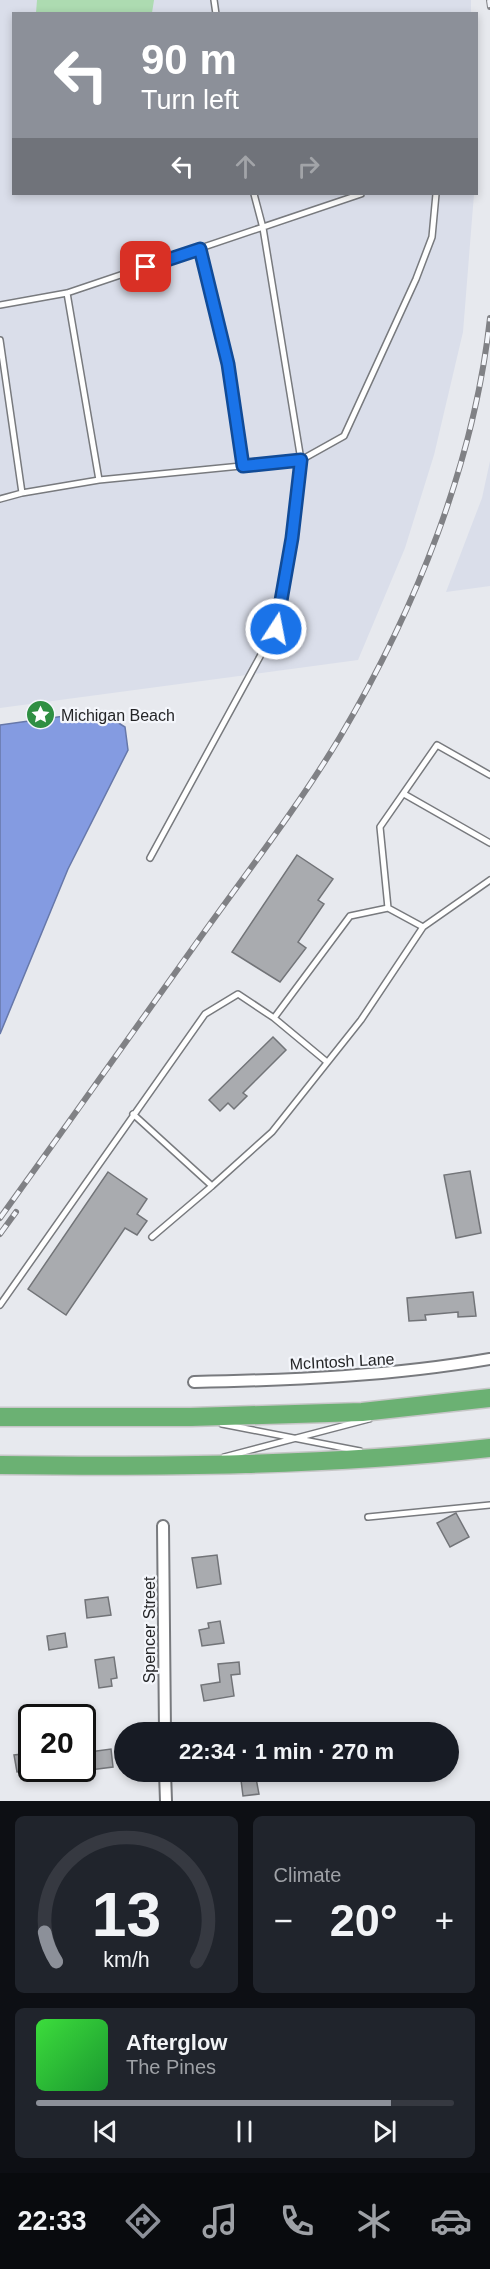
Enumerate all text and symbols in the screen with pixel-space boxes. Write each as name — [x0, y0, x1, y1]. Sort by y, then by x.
icon: left — [42, 36, 120, 114]
text: 90 m — [141, 36, 237, 83]
text: Turn left — [141, 85, 239, 115]
icon: left — [166, 150, 199, 183]
icon: ahead — [229, 150, 262, 183]
icon: right — [292, 150, 325, 183]
pin — [120, 241, 171, 292]
icon: arrive — [129, 250, 162, 283]
position arrow — [244, 597, 308, 661]
place icon: Michigan Beach — [24, 699, 56, 731]
place label: Michigan Beach — [61, 707, 175, 724]
street label: McIntosh Lane — [289, 1350, 395, 1373]
street label: Spencer Street — [141, 1576, 158, 1683]
speed limit sign: 20 — [18, 1704, 96, 1782]
text: 22:34 · 1 min · 270 m — [179, 1739, 394, 1764]
text: Climate — [274, 1864, 341, 1886]
text: 13 — [92, 1880, 161, 1949]
text: 20° — [330, 1895, 398, 1946]
text: − — [274, 1902, 293, 1939]
text: + — [435, 1902, 454, 1939]
text: km/h — [103, 1948, 149, 1972]
text: Afterglow — [126, 2030, 227, 2055]
text: The Pines — [126, 2056, 216, 2078]
icon: previous — [89, 2115, 122, 2148]
icon: pause — [228, 2115, 261, 2148]
icon: next — [368, 2115, 401, 2148]
icon: directions — [122, 2200, 164, 2242]
icon: music — [199, 2200, 241, 2242]
icon: phone — [276, 2200, 318, 2242]
icon: climate — [353, 2200, 395, 2242]
icon: car — [430, 2200, 472, 2242]
text: 22:33 — [18, 2206, 87, 2236]

